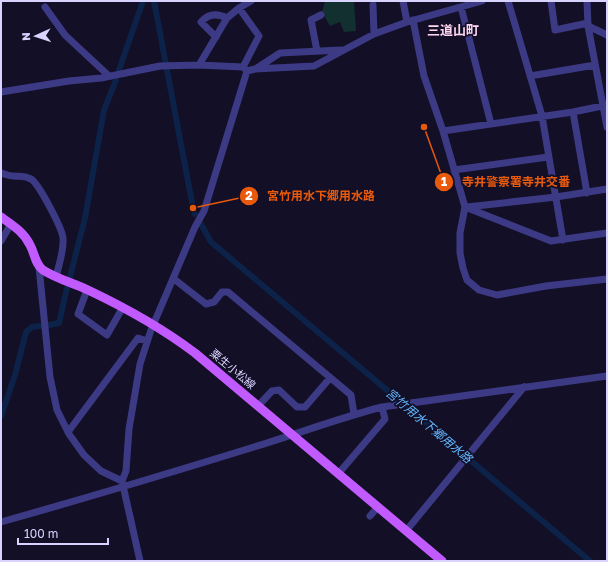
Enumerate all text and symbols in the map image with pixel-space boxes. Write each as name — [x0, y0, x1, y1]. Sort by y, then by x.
north arrow — [16, 16, 56, 56]
district label: 三道山町 — [427, 22, 479, 38]
text: N — [19, 32, 32, 41]
callout: 寺井警察署寺井交番 — [434, 170, 578, 194]
text: 1 — [441, 174, 447, 189]
text: 寺井警察署寺井交番 — [462, 174, 571, 189]
callout: 宮竹用水下郷用水路 — [239, 184, 383, 208]
text: 2 — [245, 188, 253, 203]
text: 宮竹用水下郷用水路 — [267, 188, 375, 203]
street label: 粟生小松線 — [208, 346, 259, 391]
water label: 宮竹用水下郷用水路 — [383, 385, 476, 467]
scale bar — [18, 520, 108, 546]
text: 100 m — [24, 526, 58, 541]

